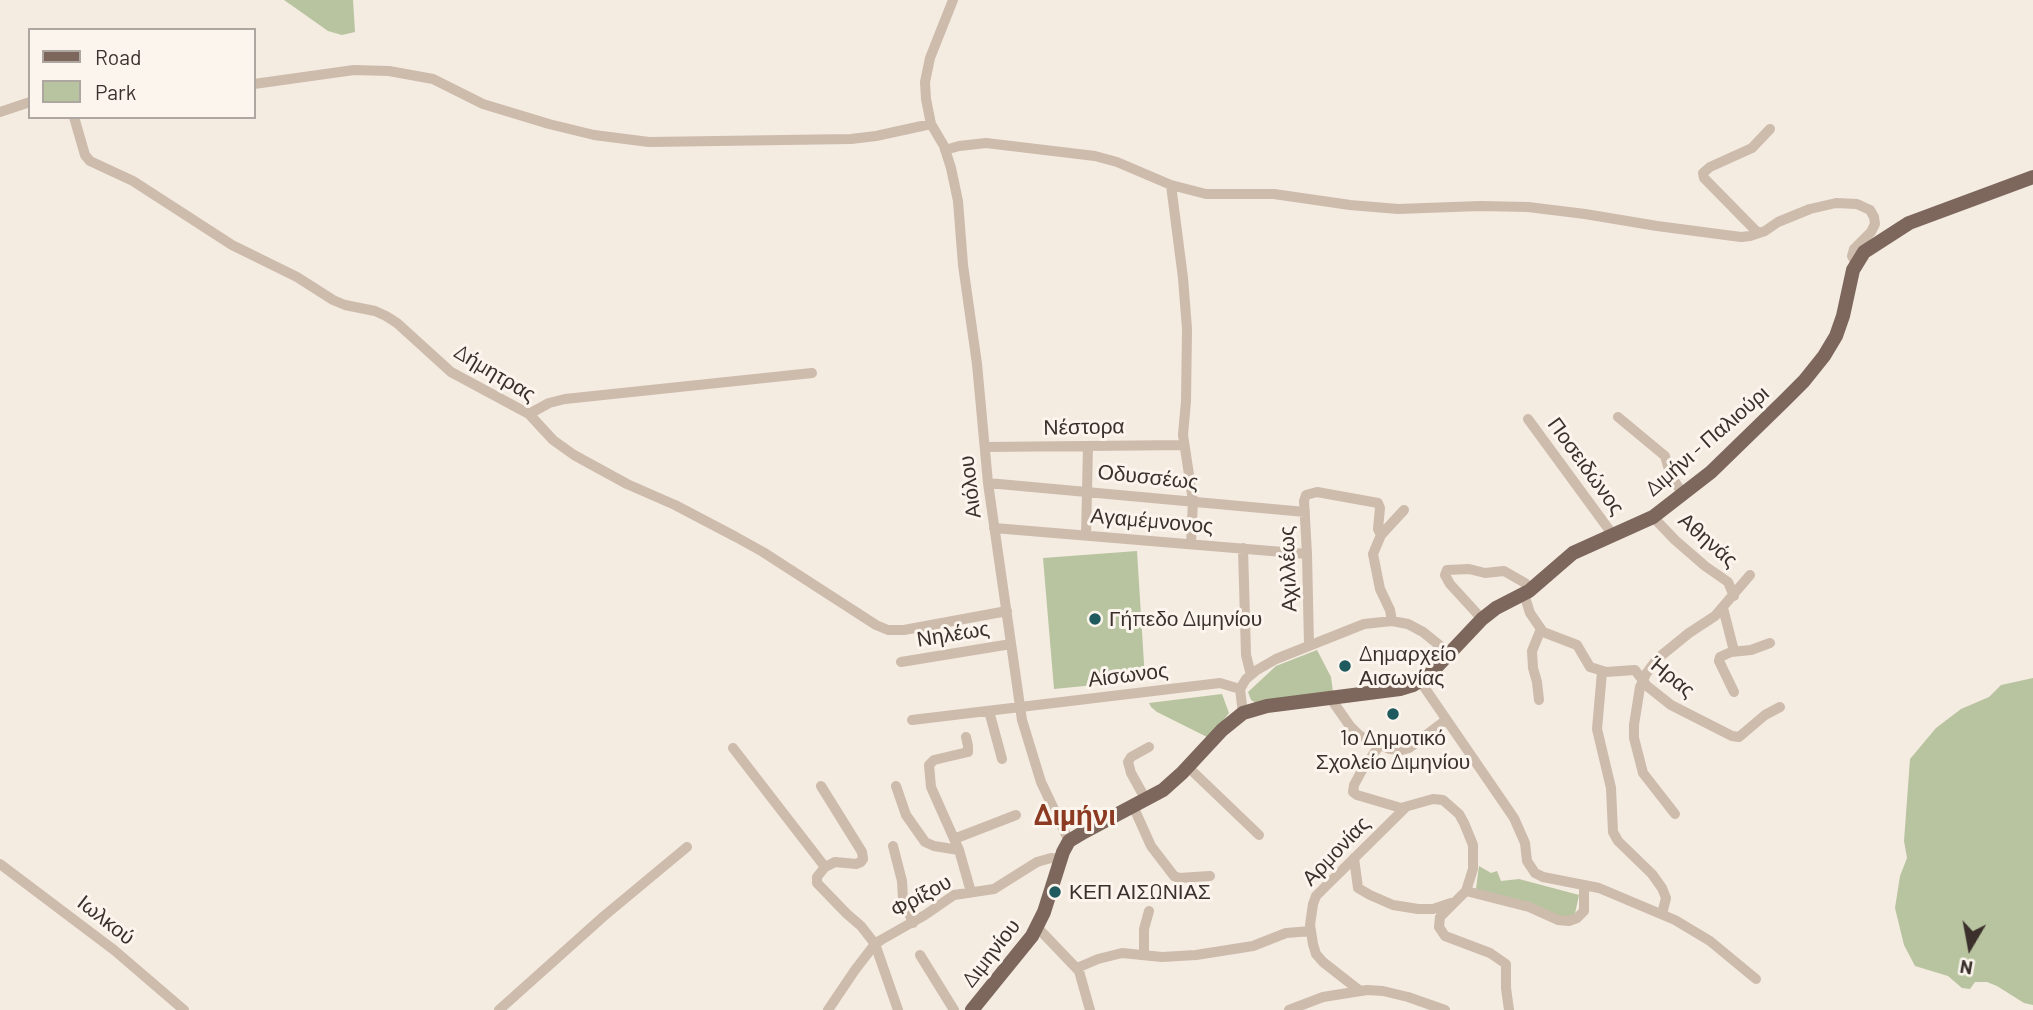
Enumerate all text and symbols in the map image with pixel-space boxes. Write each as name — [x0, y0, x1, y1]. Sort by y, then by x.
legend — [28, 28, 256, 119]
text: Road — [95, 44, 141, 69]
text: Park — [95, 79, 136, 104]
street label: Δήμητρας — [450, 339, 540, 407]
street label: Διμήνι - Παλιούρι — [1640, 381, 1774, 501]
street label: Ποσειδώνος — [1542, 412, 1630, 520]
street label: Νέστορα — [1043, 414, 1125, 440]
street label: Αιόλου — [954, 454, 986, 520]
street label: Οδυσσέως — [1096, 459, 1200, 495]
street label: Αγαμέμνονος — [1090, 503, 1214, 539]
street label: Αθηνάς — [1673, 507, 1743, 573]
street label: Αχιλλέως — [1274, 525, 1302, 613]
place label: Γήπεδο Διμηνίου — [1109, 606, 1262, 632]
marker: Γήπεδο Διμηνίου — [1087, 611, 1103, 627]
street label: Νηλέως — [915, 616, 991, 652]
place label: Δημαρχείο Αισωνίας — [1359, 641, 1456, 691]
street label: Ήρας — [1644, 651, 1700, 703]
street label: Αίσωνος — [1087, 658, 1169, 692]
marker: Δημαρχείο Αισωνίας — [1337, 658, 1353, 674]
marker: 1ο Δημοτικό Σχολείο Διμηνίου — [1385, 706, 1401, 722]
place label: 1ο Δημοτικό Σχολείο Διμηνίου — [1316, 725, 1470, 775]
district label: Διμήνι — [1034, 799, 1116, 833]
street label: Αρμονίας — [1297, 811, 1375, 891]
street label: Φρίξου — [886, 869, 956, 923]
place label: ΚΕΠ ΑΙΣΩΝΙΑΣ — [1069, 879, 1211, 905]
marker: ΚΕΠ ΑΙΣΩΝΙΑΣ — [1047, 884, 1063, 900]
street label: Ιωλκού — [72, 890, 140, 950]
north arrow — [1935, 912, 2005, 982]
street label: Διμηνίου — [957, 914, 1025, 992]
text: N — [1958, 956, 1974, 981]

